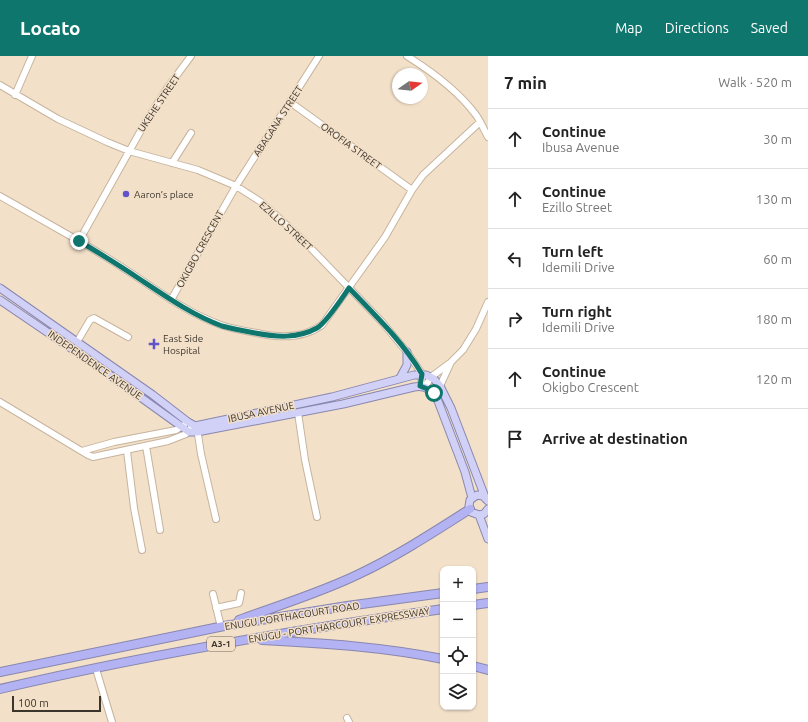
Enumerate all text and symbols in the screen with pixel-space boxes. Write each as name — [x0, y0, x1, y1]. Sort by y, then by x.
text: Locato — [20, 17, 81, 39]
text: Map — [615, 20, 643, 36]
text: Directions — [665, 20, 729, 36]
text: Saved — [751, 20, 788, 36]
north arrow — [392, 68, 428, 104]
street label: UKEHE STREET — [136, 72, 183, 134]
text: 7 min — [504, 73, 547, 92]
text: Walk · 520 m — [718, 75, 792, 89]
street label: ABAGANA STREET — [251, 83, 305, 158]
street label: OROFIA STREET — [319, 120, 384, 172]
text: Continue — [542, 123, 606, 140]
icon: ahead — [504, 128, 526, 150]
text: 30 m — [763, 132, 792, 146]
text: Ibusa Avenue — [542, 140, 619, 154]
text: Continue — [542, 183, 606, 200]
icon: ahead — [504, 188, 526, 210]
marker: Aaron’s place — [121, 189, 131, 199]
place label: Aaron’s place — [134, 189, 193, 200]
text: 130 m — [756, 192, 792, 206]
street label: EZILLO STREET — [257, 199, 315, 253]
text: Ezillo Street — [542, 200, 612, 214]
street label: OKIGBO CRESCENT — [174, 208, 226, 290]
route end — [70, 232, 88, 250]
text: Turn left — [542, 243, 603, 260]
icon: left — [504, 248, 526, 270]
text: 60 m — [763, 252, 792, 266]
text: Idemili Drive — [542, 260, 615, 274]
text: Turn right — [542, 303, 612, 320]
icon: right — [504, 308, 526, 330]
text: 180 m — [756, 312, 792, 326]
text: Idemili Drive — [542, 320, 615, 334]
street label: INDEPENDENCE AVENUE — [46, 328, 145, 402]
place label: East Side Hospital — [163, 333, 203, 356]
marker: East Side Hospital — [148, 338, 160, 350]
text: Continue — [542, 363, 606, 380]
icon: ahead — [504, 368, 526, 390]
text: 120 m — [756, 372, 792, 386]
text: Okigbo Crescent — [542, 380, 639, 394]
route start — [425, 384, 443, 402]
street label: IBUSA AVENUE — [227, 400, 295, 424]
icon: arrive — [504, 428, 526, 450]
text: Arrive at destination — [542, 430, 688, 447]
map controls — [440, 566, 476, 710]
button: + — [440, 566, 476, 602]
street label: ENUGU PORTHACOURT ROAD — [224, 600, 360, 632]
button: − — [440, 602, 476, 638]
street label: ENUGU - PORT HARCOURT EXPRESSWAY — [248, 605, 431, 645]
road number: A3-1 — [207, 637, 235, 651]
button: locate — [440, 638, 476, 674]
button: layers — [440, 674, 476, 710]
scale bar — [12, 694, 101, 713]
text: 100 m — [18, 697, 49, 709]

